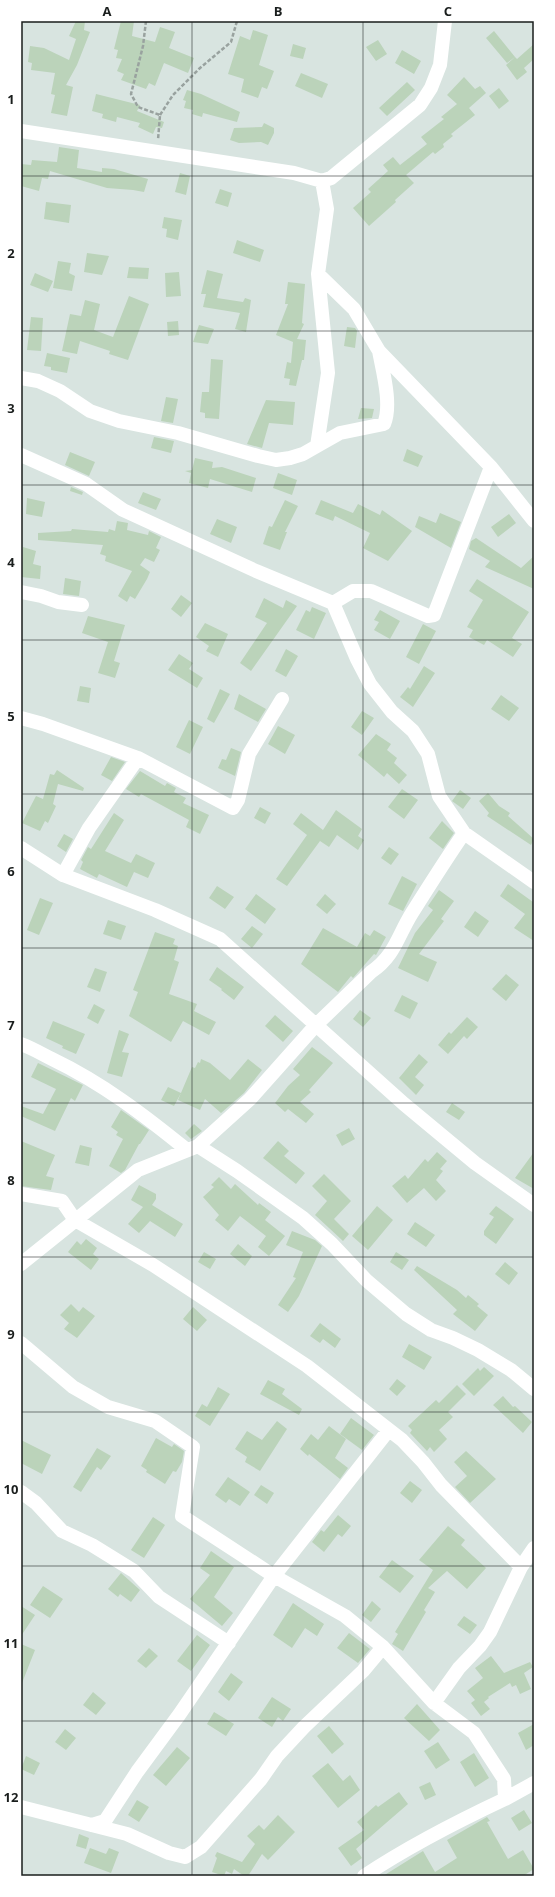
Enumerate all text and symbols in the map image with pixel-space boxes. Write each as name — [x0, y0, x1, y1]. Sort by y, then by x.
text: A — [103, 2, 112, 20]
text: B — [274, 2, 283, 20]
text: C — [444, 2, 452, 20]
text: 1 — [7, 90, 15, 108]
text: 2 — [7, 244, 15, 262]
text: 3 — [7, 399, 15, 417]
text: 4 — [7, 553, 15, 571]
text: 5 — [7, 707, 15, 725]
text: 6 — [7, 862, 15, 880]
text: 7 — [7, 1016, 15, 1034]
text: 8 — [7, 1171, 15, 1189]
text: 9 — [7, 1325, 15, 1343]
text: 10 — [4, 1480, 18, 1498]
text: 11 — [4, 1634, 18, 1652]
text: 12 — [4, 1788, 19, 1806]

